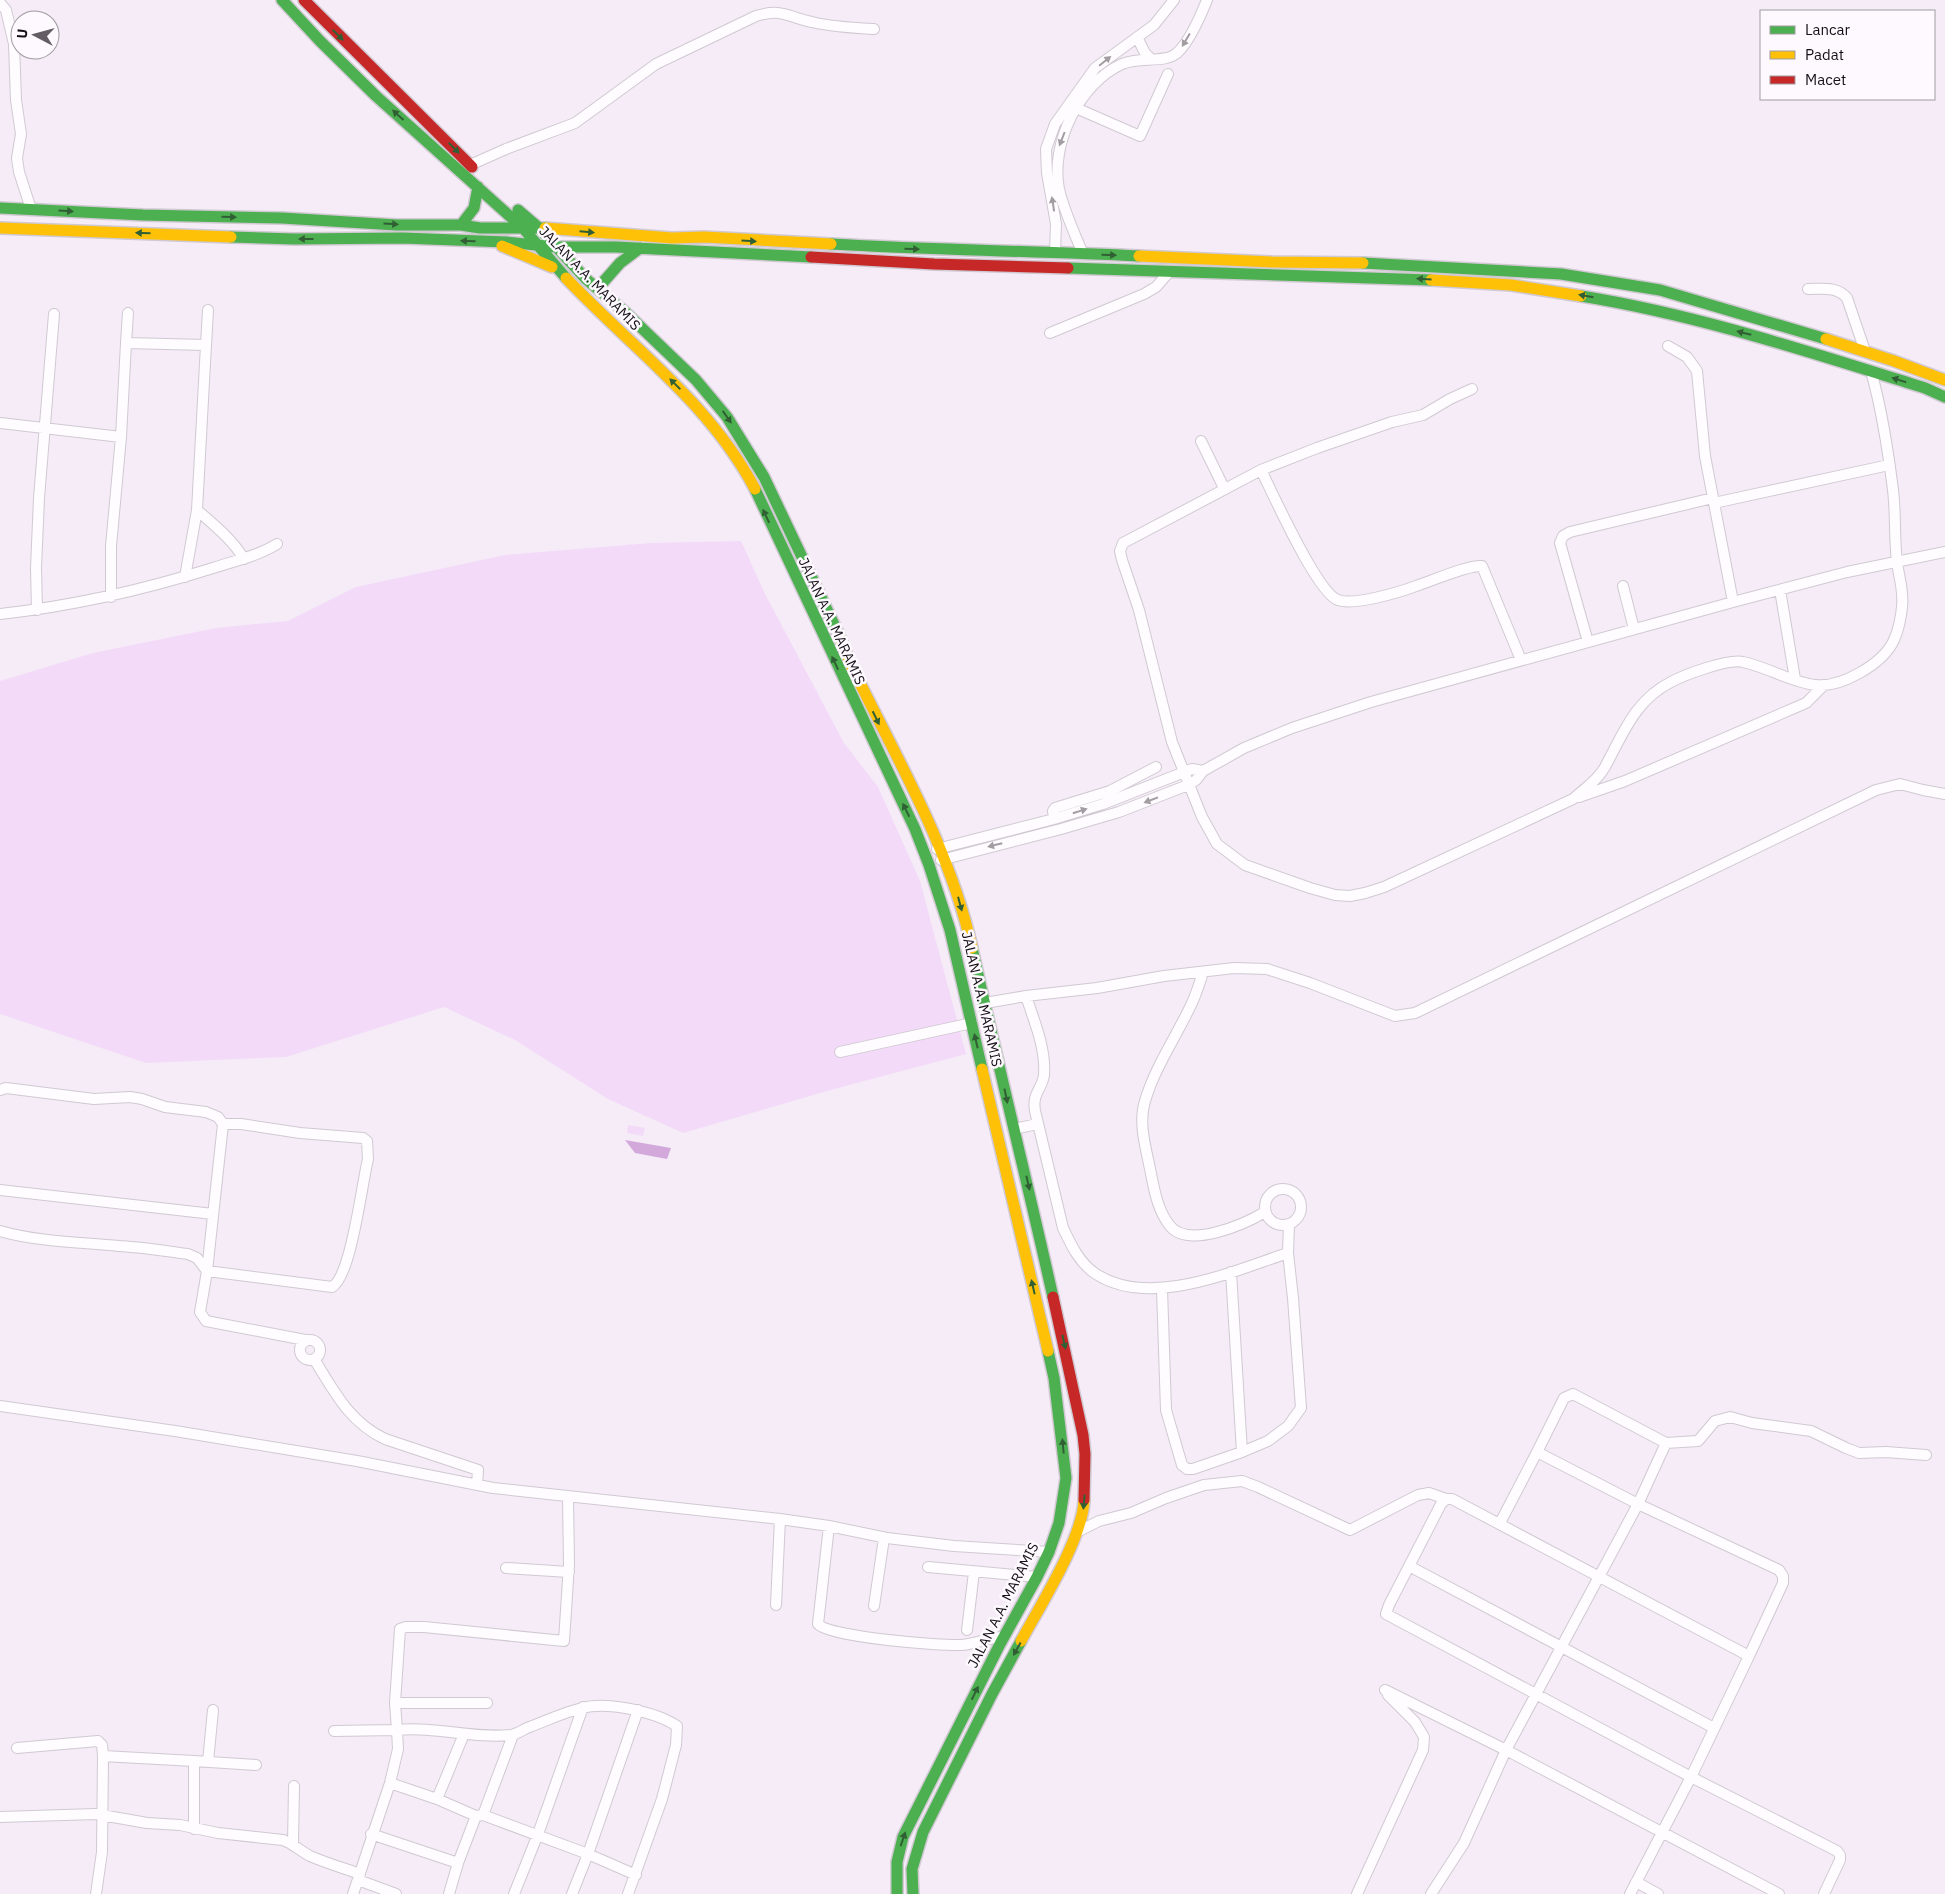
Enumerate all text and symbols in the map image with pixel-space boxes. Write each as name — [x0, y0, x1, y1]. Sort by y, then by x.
north arrow — [10, 10, 60, 60]
legend — [1760, 10, 1935, 100]
text: Lancar — [1805, 20, 1851, 39]
text: U — [13, 28, 32, 39]
one-way arrow — [331, 29, 343, 41]
one-way arrow — [1182, 33, 1191, 46]
text: Padat — [1805, 45, 1844, 64]
one-way arrow — [1098, 55, 1111, 66]
text: Macet — [1805, 70, 1846, 89]
one-way arrow — [392, 109, 404, 121]
one-way arrow — [1058, 132, 1066, 146]
one-way arrow — [448, 142, 460, 154]
one-way arrow — [1049, 195, 1057, 211]
one-way arrow — [58, 207, 74, 215]
one-way arrow — [221, 213, 237, 221]
one-way arrow — [383, 221, 399, 229]
street label: JALAN A.A. MARAMIS — [535, 222, 645, 334]
one-way arrow — [579, 228, 595, 236]
one-way arrow — [135, 229, 151, 237]
one-way arrow — [298, 235, 314, 243]
one-way arrow — [460, 237, 476, 245]
one-way arrow — [742, 237, 758, 245]
one-way arrow — [904, 245, 920, 253]
one-way arrow — [1101, 251, 1117, 259]
one-way arrow — [1416, 274, 1432, 282]
one-way arrow — [1577, 291, 1593, 299]
one-way arrow — [1736, 329, 1751, 337]
one-way arrow — [1892, 376, 1907, 383]
one-way arrow — [669, 378, 681, 390]
one-way arrow — [721, 410, 732, 423]
one-way arrow — [762, 509, 770, 523]
street label: JALAN A.A. MARAMIS — [795, 554, 869, 688]
one-way arrow — [831, 656, 839, 670]
one-way arrow — [873, 711, 881, 725]
one-way arrow — [1143, 796, 1158, 804]
one-way arrow — [901, 803, 909, 817]
one-way arrow — [1072, 807, 1087, 815]
one-way arrow — [988, 841, 1003, 849]
one-way arrow — [956, 897, 964, 912]
street label: JALAN A.A. MARAMIS — [958, 930, 1006, 1068]
one-way arrow — [972, 1034, 980, 1049]
one-way arrow — [1002, 1089, 1010, 1105]
one-way arrow — [1024, 1176, 1032, 1191]
one-way arrow — [1029, 1279, 1037, 1294]
one-way arrow — [1060, 1334, 1068, 1349]
one-way arrow — [1059, 1438, 1067, 1454]
one-way arrow — [1079, 1494, 1087, 1510]
street label: JALAN A.A. MARAMIS — [964, 1539, 1042, 1671]
one-way arrow — [1013, 1642, 1021, 1656]
one-way arrow — [971, 1686, 979, 1700]
one-way arrow — [899, 1831, 907, 1846]

